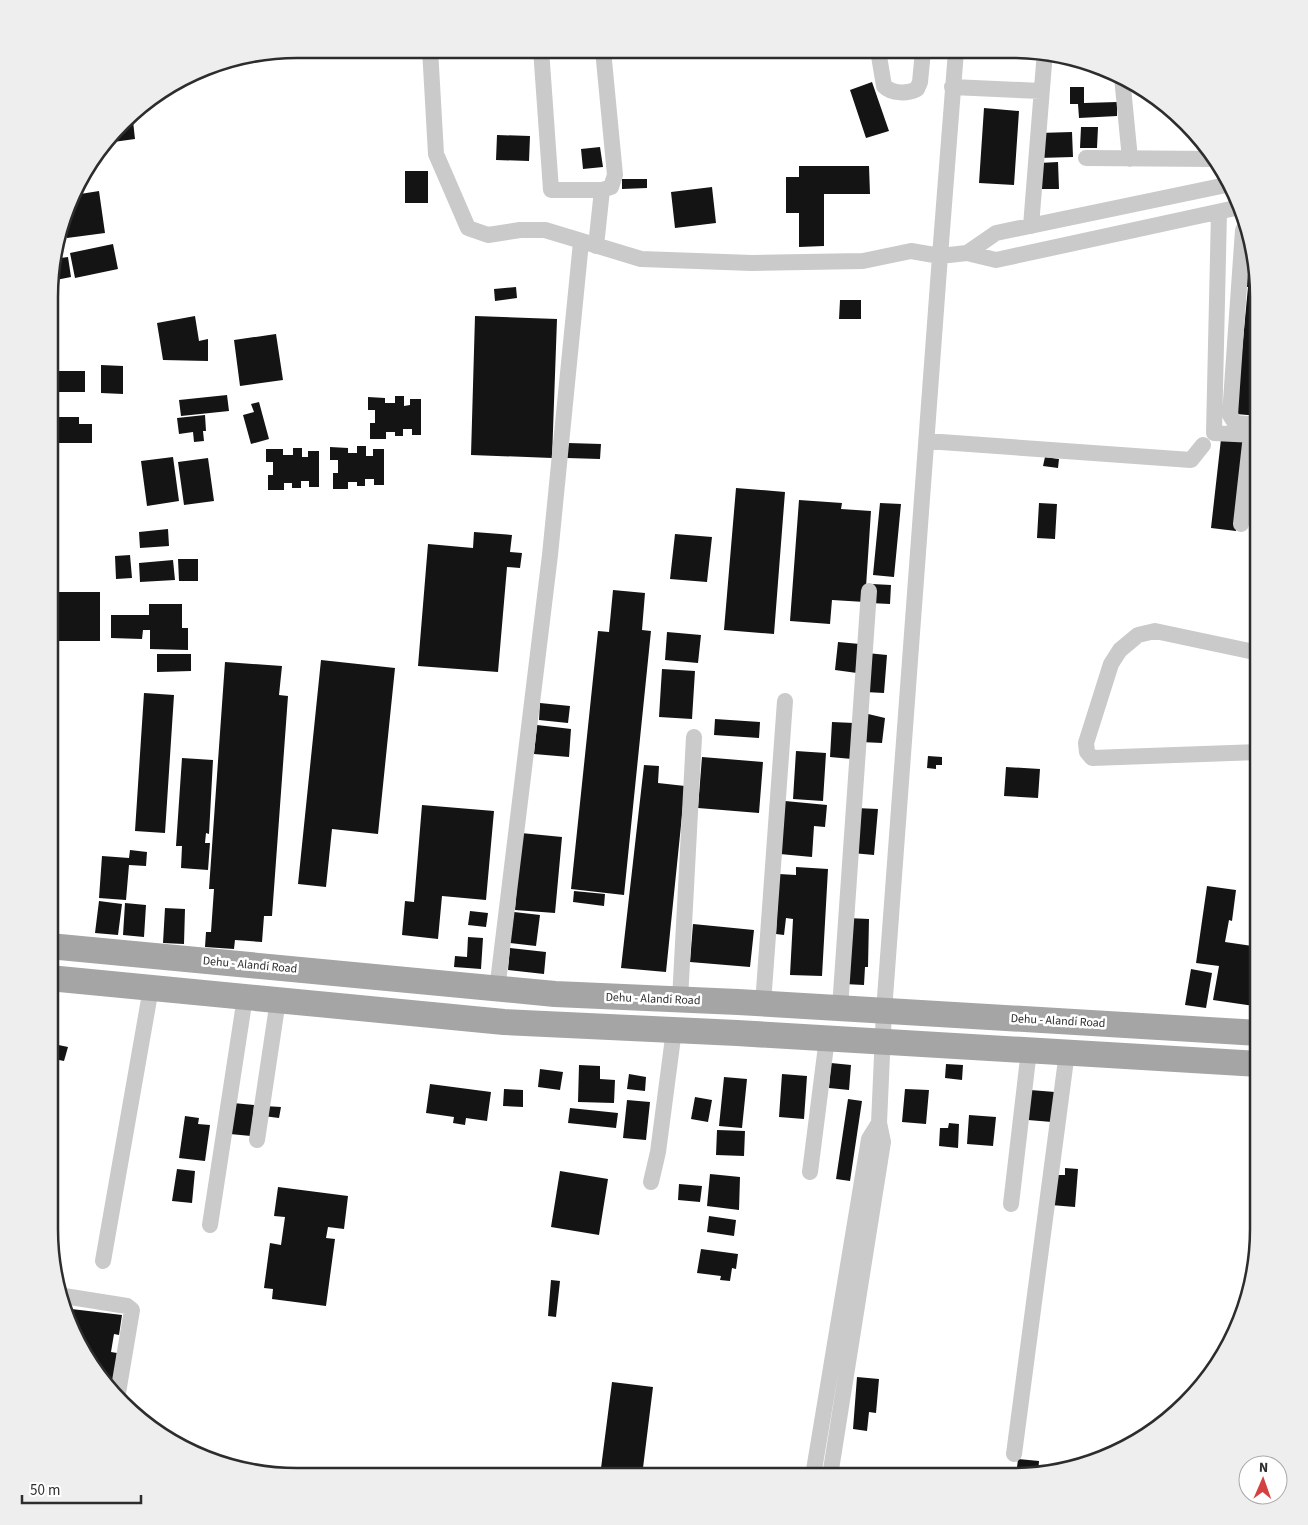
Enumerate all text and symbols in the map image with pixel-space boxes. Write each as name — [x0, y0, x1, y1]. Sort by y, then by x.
street label: Dehu - Alandi Road — [202, 952, 298, 978]
street label: Dehu - Alandi Road — [605, 989, 701, 1009]
street label: Dehu - Alandi Road — [1010, 1010, 1106, 1032]
north arrow — [1238, 1455, 1288, 1505]
text: N — [1258, 1458, 1268, 1478]
scale bar — [22, 1472, 141, 1504]
text: 50 m — [30, 1480, 60, 1501]

